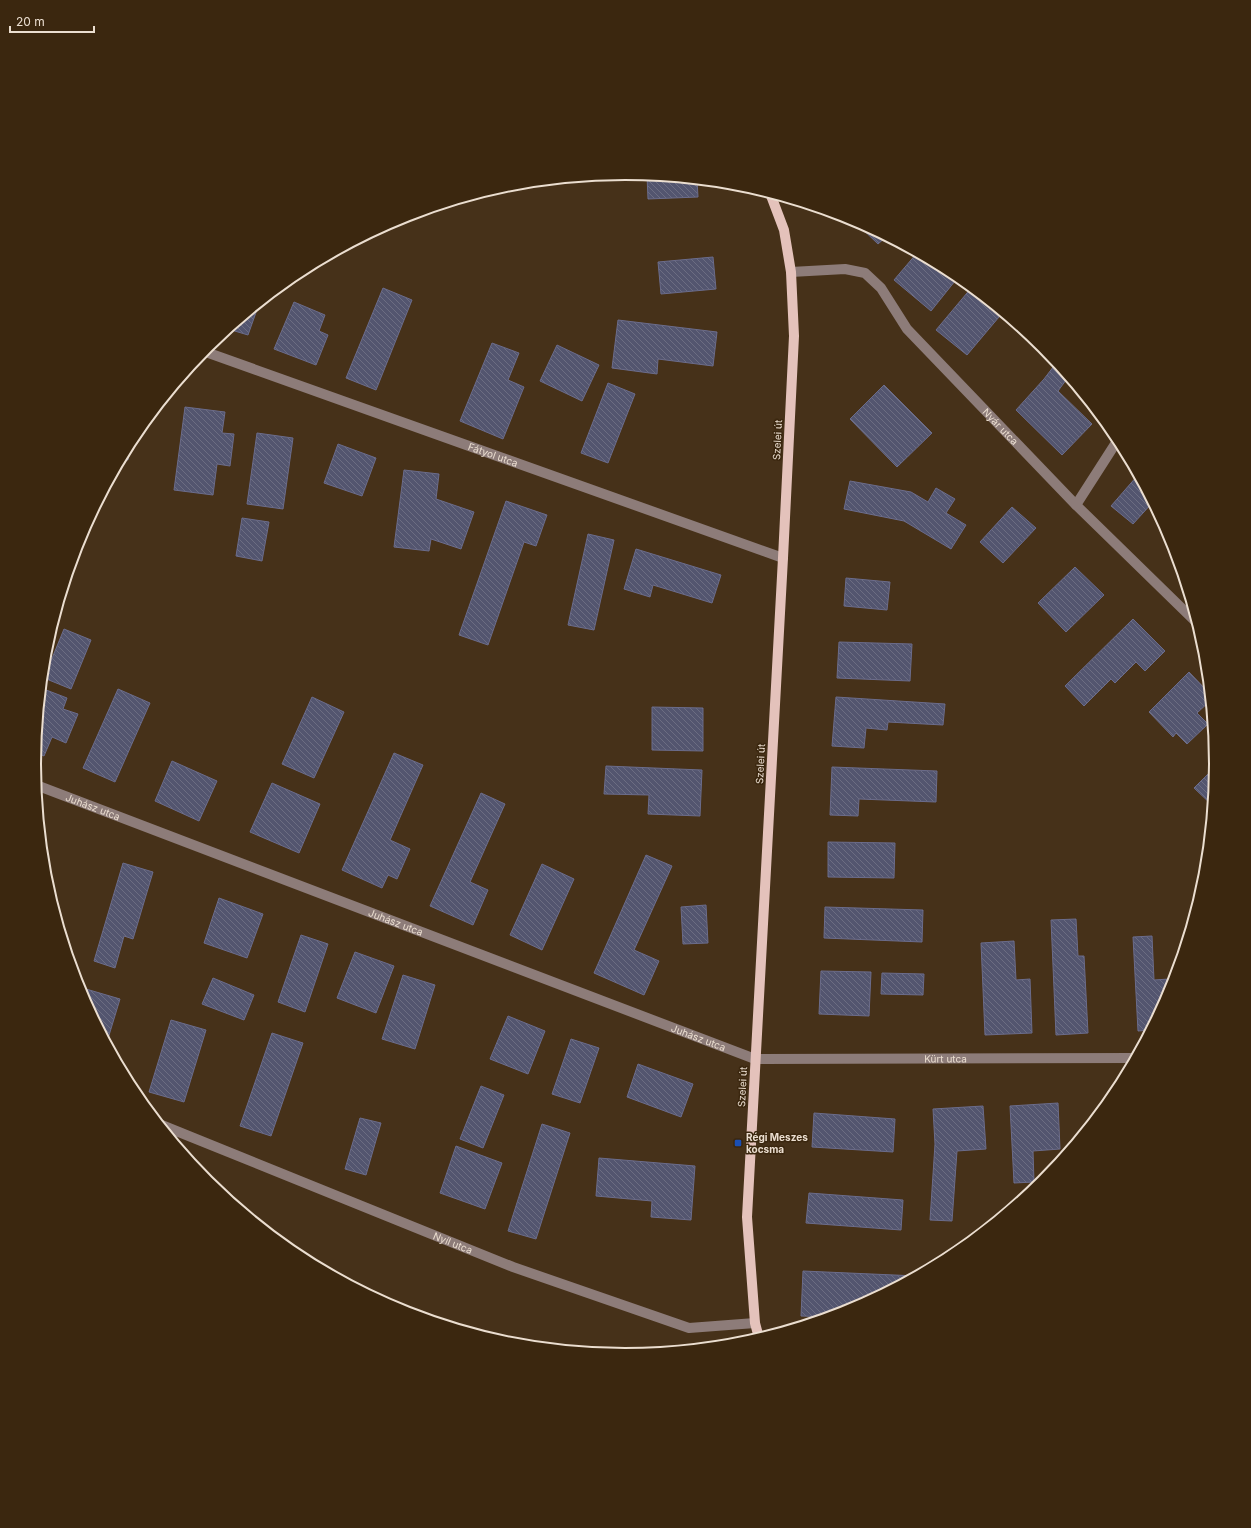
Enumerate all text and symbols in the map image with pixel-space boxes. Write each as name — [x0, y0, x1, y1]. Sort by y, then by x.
scale bar — [10, 8, 94, 34]
text: 20 m — [16, 14, 45, 29]
street label: Nyár utca — [980, 406, 1021, 447]
street label: Szelei út — [770, 419, 784, 460]
street label: Fátyol utca — [467, 440, 520, 469]
street label: Szelei út — [753, 743, 767, 784]
street label: Juhász utca — [64, 791, 122, 823]
street label: Juhász utca — [367, 906, 425, 938]
street label: Juhász utca — [670, 1022, 727, 1053]
street label: Kürt utca — [924, 1052, 967, 1065]
street label: Szelei út — [735, 1066, 749, 1107]
place label: Régi Meszes kocsma — [746, 1131, 808, 1155]
marker: Régi Meszes kocsma — [733, 1138, 743, 1148]
street label: Nyíl utca — [431, 1229, 474, 1256]

